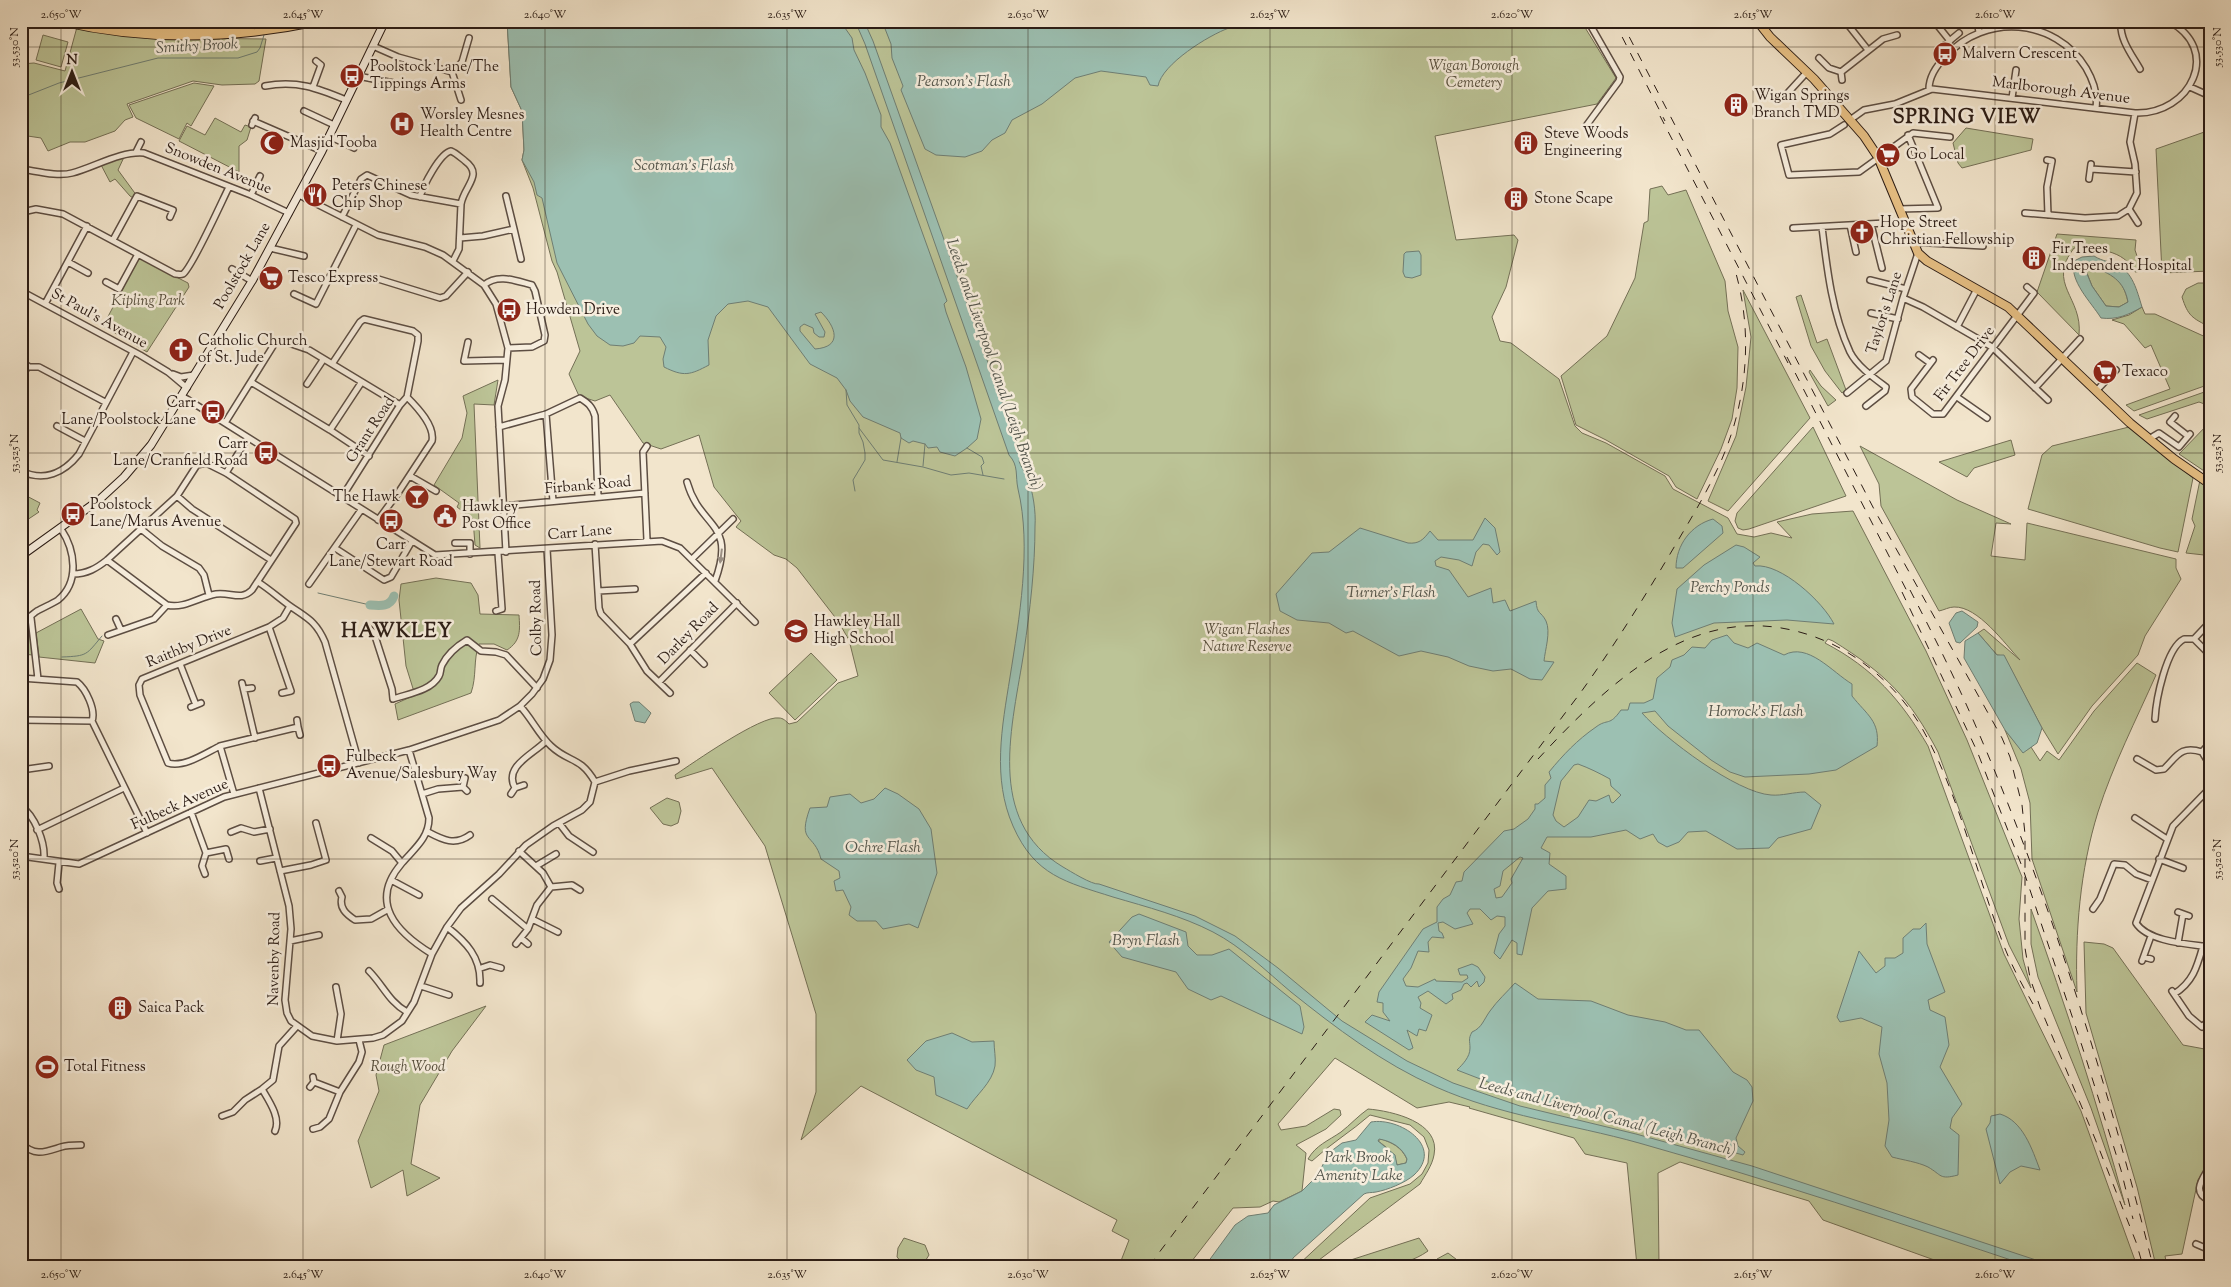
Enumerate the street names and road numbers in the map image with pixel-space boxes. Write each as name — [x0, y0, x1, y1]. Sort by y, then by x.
street label: Marlborough Avenue — [1991, 72, 2131, 110]
street label: Snowden Avenue — [161, 138, 275, 200]
street label: Poolstock Lane — [210, 219, 276, 313]
street label: Taylor's Lane — [1862, 269, 1908, 357]
street label: St Paul's Avenue — [47, 284, 151, 354]
street label: Fir Tree Drive — [1930, 322, 2000, 406]
street label: Grant Road — [342, 392, 401, 467]
street label: Firbank Road — [544, 472, 633, 500]
street label: Carr Lane — [547, 520, 613, 546]
street label: Colby Road — [526, 579, 548, 656]
street label: Darley Road — [654, 598, 724, 670]
street label: Raithby Drive — [143, 620, 235, 674]
street label: Fulbeck Avenue — [128, 774, 232, 836]
street label: Navenby Road — [264, 911, 286, 1006]

